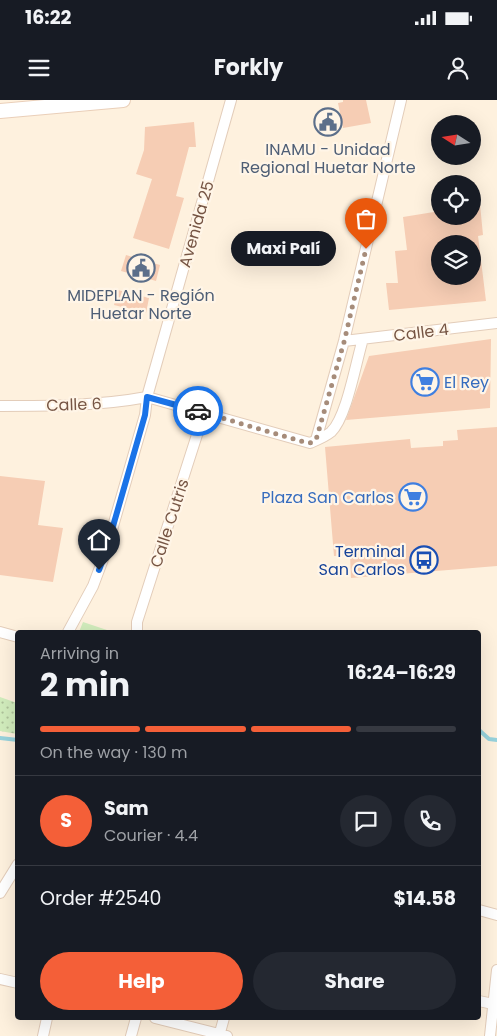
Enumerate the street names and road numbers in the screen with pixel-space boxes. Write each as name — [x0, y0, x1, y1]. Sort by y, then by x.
street label: Avenida 25 — [173, 178, 220, 270]
street label: Calle 4 — [392, 318, 450, 347]
street label: Calle 6 — [46, 392, 102, 417]
street label: Calle Cutris — [144, 476, 195, 570]

